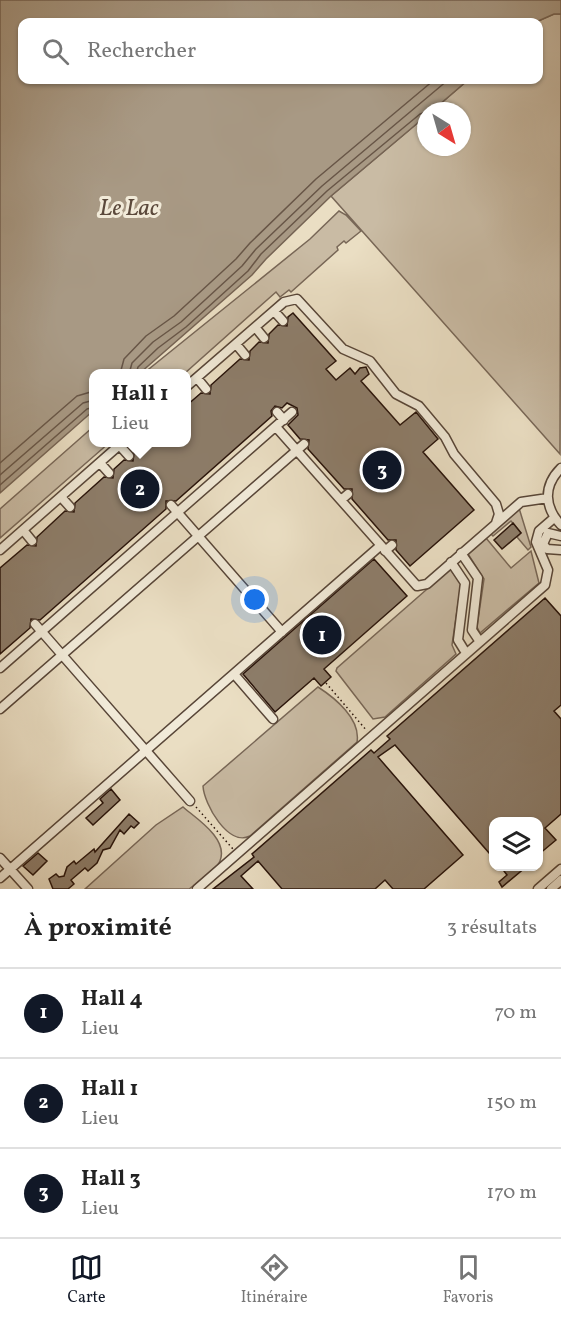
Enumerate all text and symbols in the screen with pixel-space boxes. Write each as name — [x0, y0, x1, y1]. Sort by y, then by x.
search box — [18, 18, 543, 84]
icon: search — [39, 35, 72, 68]
text: Rechercher — [87, 36, 196, 67]
north arrow — [417, 102, 471, 156]
water label: Le Lac — [99, 192, 159, 226]
popup — [89, 369, 191, 447]
text: Hall 1 — [111, 379, 169, 410]
text: Lieu — [111, 410, 149, 438]
pin: 3 — [362, 448, 401, 492]
pin: 2 — [120, 466, 160, 512]
your location — [240, 585, 269, 614]
pin: 1 — [302, 612, 342, 658]
map controls — [489, 817, 543, 871]
button: layers — [489, 817, 543, 871]
text: À proximité — [24, 910, 172, 946]
text: 3 résultats — [447, 914, 537, 942]
text: Hall 4 — [81, 984, 143, 1015]
text: 1 — [39, 999, 48, 1027]
text: 70 m — [494, 999, 537, 1027]
text: Lieu — [81, 1015, 119, 1043]
text: Hall 1 — [81, 1074, 138, 1105]
text: 2 — [38, 1089, 49, 1117]
text: 150 m — [486, 1089, 537, 1117]
text: Lieu — [81, 1105, 119, 1133]
text: Hall 3 — [81, 1164, 141, 1195]
text: 3 — [38, 1179, 49, 1207]
text: 170 m — [487, 1179, 537, 1207]
text: Lieu — [81, 1195, 119, 1223]
tab: Carte — [67, 1251, 106, 1309]
tab: Itinéraire — [241, 1251, 308, 1309]
tab: Favoris — [443, 1251, 493, 1309]

